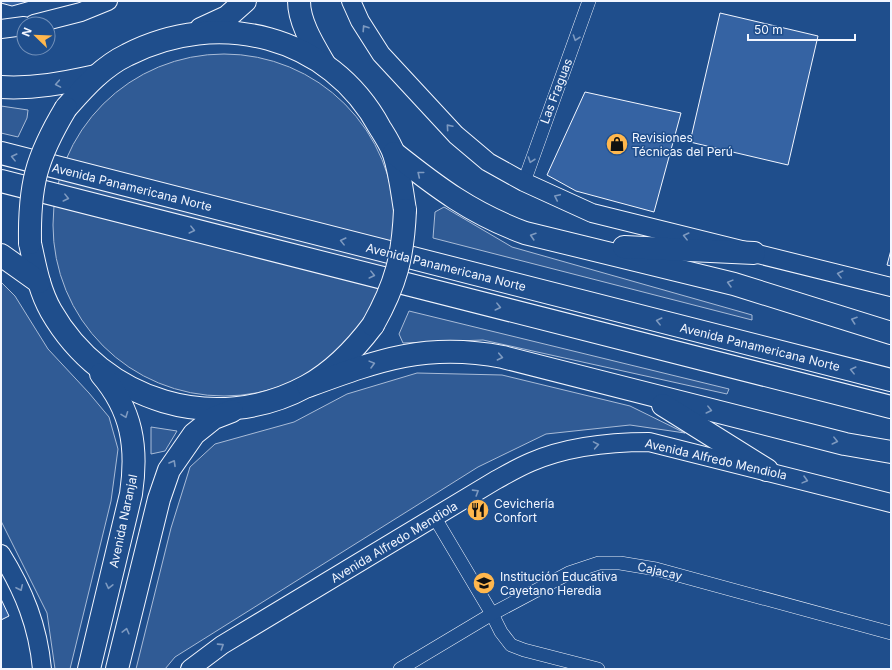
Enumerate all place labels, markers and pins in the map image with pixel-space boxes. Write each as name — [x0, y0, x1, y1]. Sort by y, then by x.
place label: Revisiones Técnicas del Perú — [632, 130, 733, 159]
shop icon: Revisiones Técnicas del Perú — [604, 131, 630, 157]
place label: Cevichería Confort — [494, 496, 554, 525]
restaurant icon: Cevichería Confort — [465, 497, 491, 523]
place label: Institución Educativa Cayetano Heredia — [500, 569, 618, 598]
school or university icon: Institución Educativa Cayetano Heredia — [471, 570, 497, 596]

